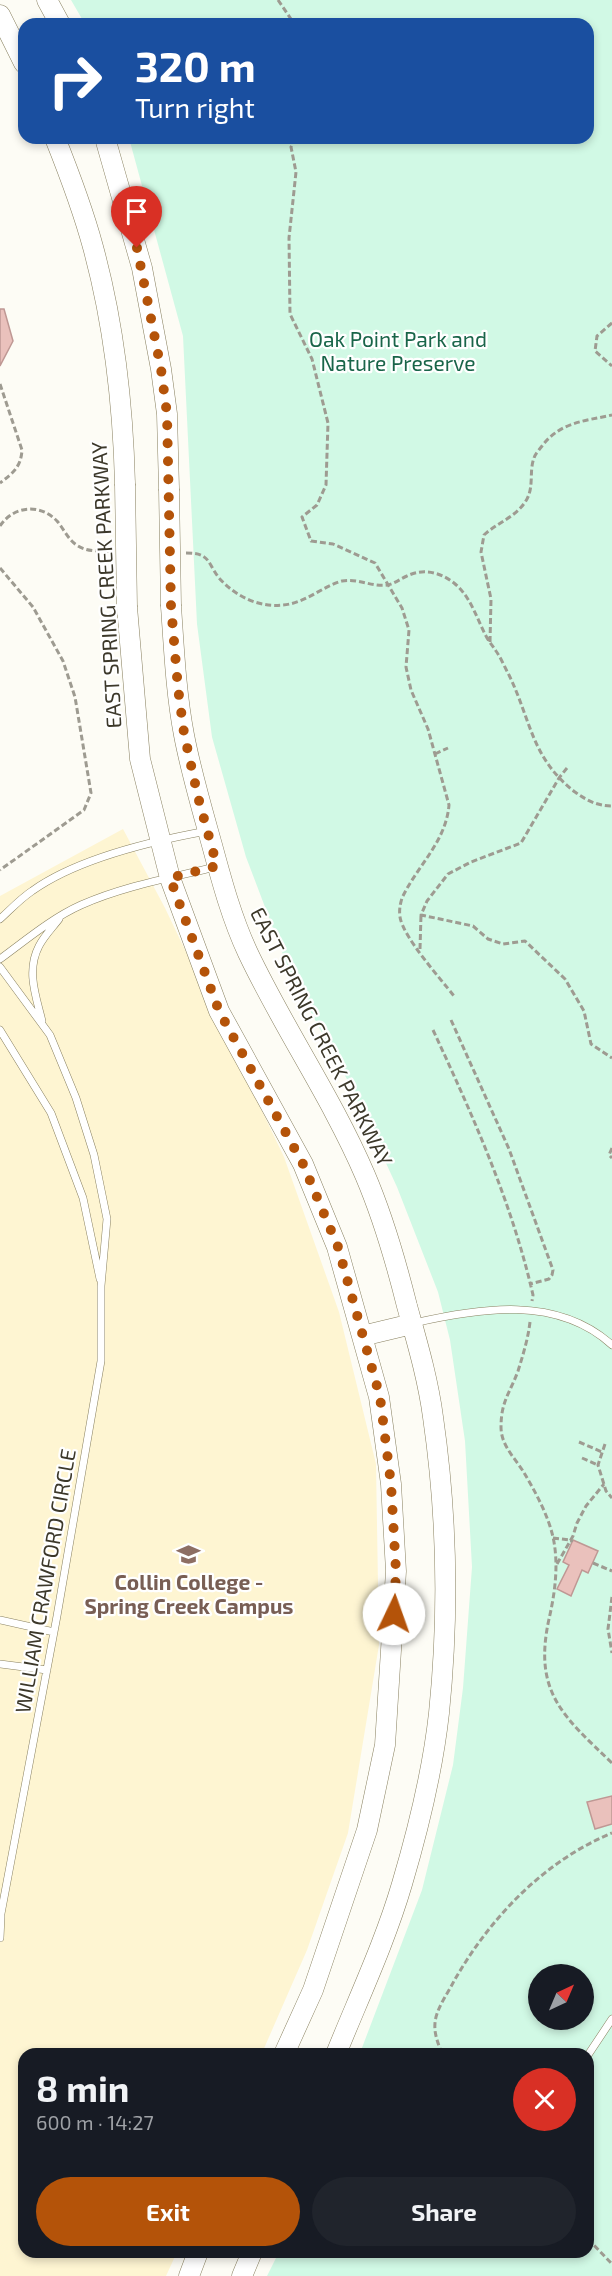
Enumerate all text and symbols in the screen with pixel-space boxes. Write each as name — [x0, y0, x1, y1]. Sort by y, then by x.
text: 320 m — [135, 40, 256, 90]
icon: right — [36, 42, 114, 120]
text: Turn right — [135, 91, 255, 123]
pin — [111, 186, 162, 248]
icon: arrive — [120, 195, 153, 228]
park label: Oak Point Park and Nature Preserve — [309, 326, 487, 375]
street label: EAST SPRING CREEK PARKWAY — [86, 441, 125, 729]
street label: EAST SPRING CREEK PARKWAY — [246, 903, 399, 1170]
street label: WILLIAM CRAWFORD CIRCLE — [9, 1447, 80, 1715]
school or university icon: Collin College - Spring Creek Campus — [176, 1542, 202, 1568]
place label: Collin College - Spring Creek Campus — [84, 1569, 294, 1618]
position arrow — [362, 1582, 426, 1646]
north arrow — [528, 1964, 594, 2030]
map controls — [528, 1964, 594, 2030]
text: 8 min — [36, 2066, 130, 2109]
button: close — [513, 2068, 576, 2131]
text: 600 m · 14:27 — [36, 2110, 154, 2134]
button: Exit — [36, 2177, 300, 2246]
button: Share — [312, 2177, 576, 2246]

